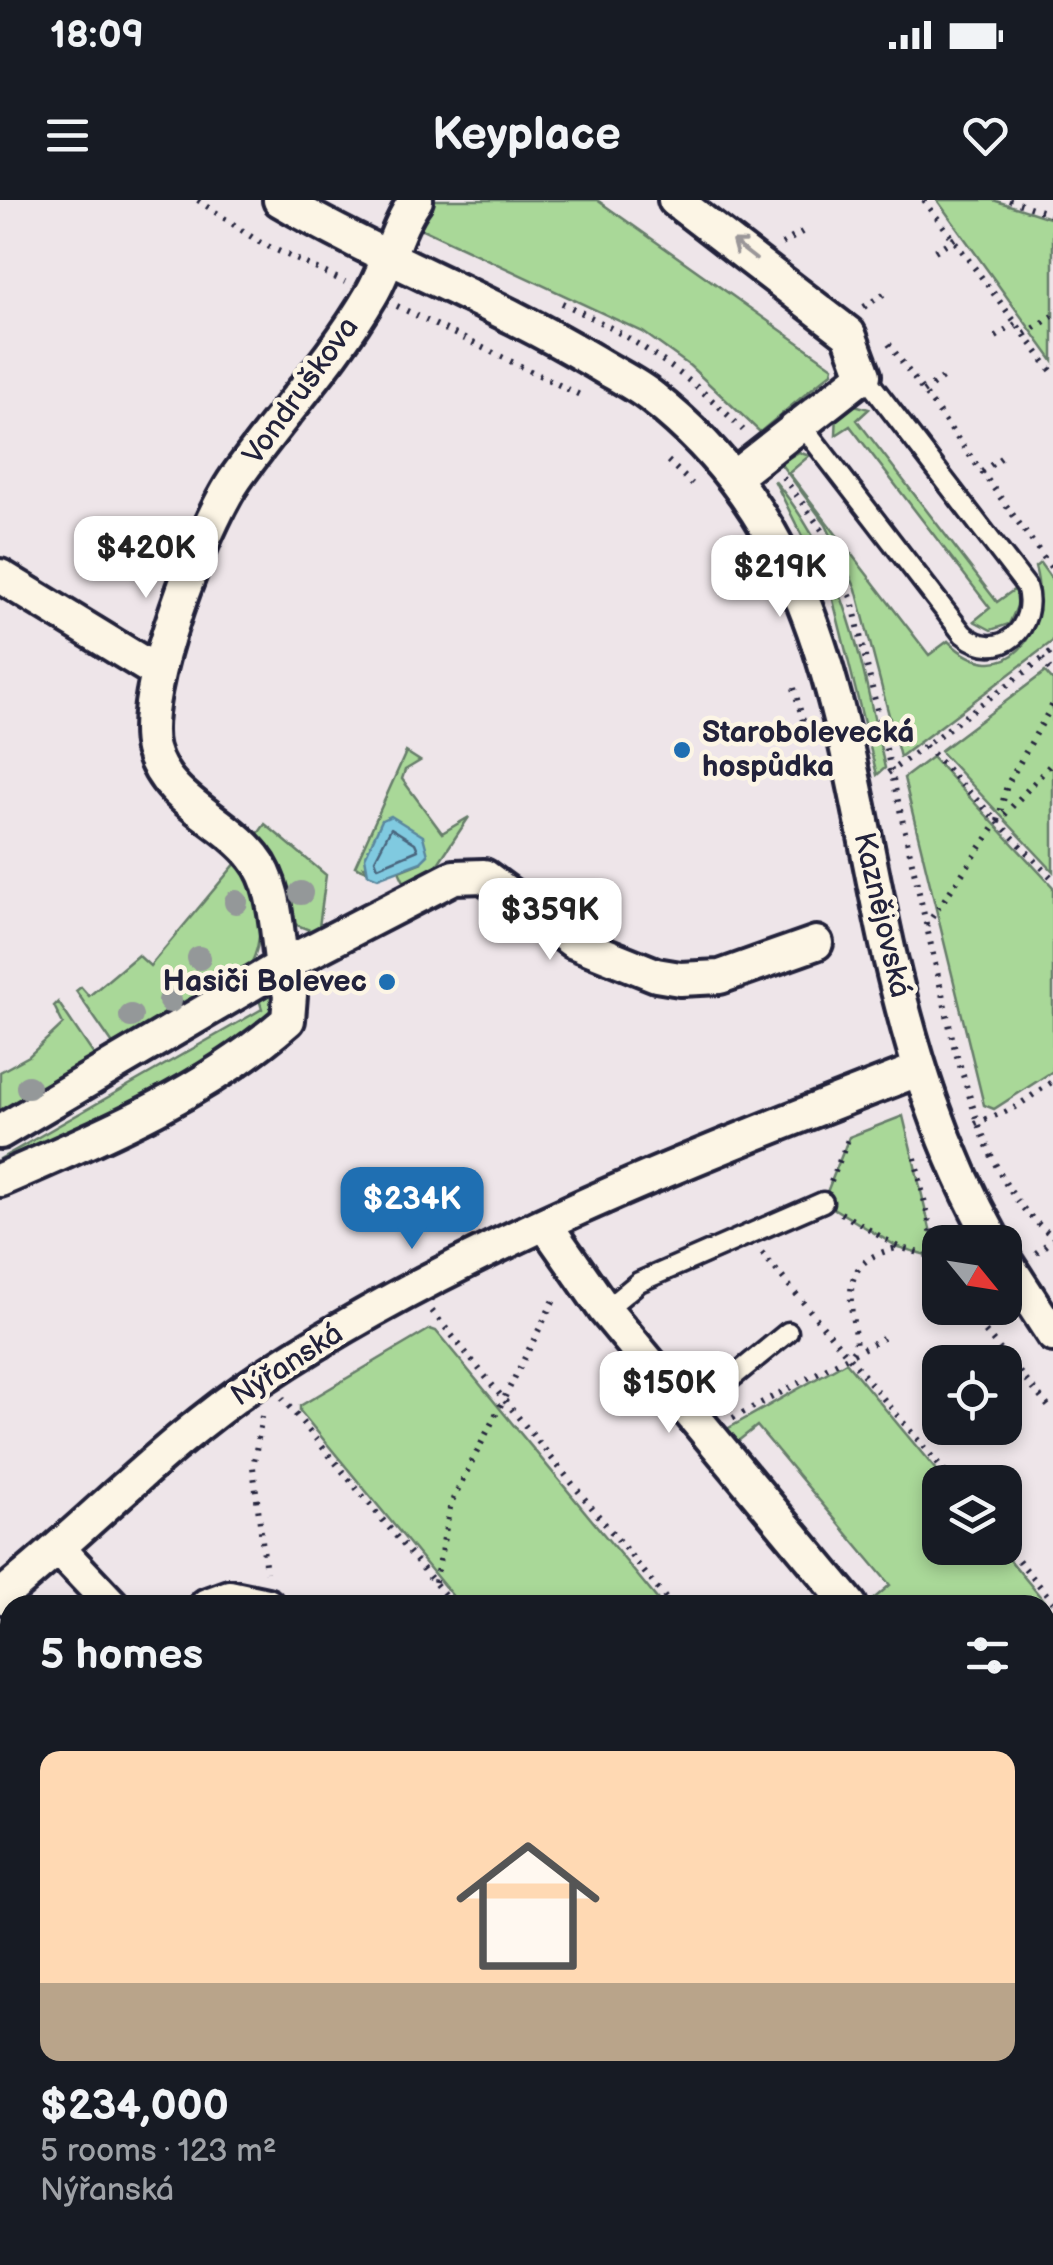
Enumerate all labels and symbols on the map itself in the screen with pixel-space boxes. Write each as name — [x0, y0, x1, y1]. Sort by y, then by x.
one-way arrow — [731, 239, 757, 261]
street label: Vondruškova — [235, 310, 367, 472]
pin: $420K — [76, 516, 216, 601]
pin: $219K — [710, 535, 850, 620]
place label: Starobolevecká hospůdka — [702, 715, 915, 785]
marker: Starobolevecká hospůdka — [671, 739, 693, 761]
street label: Kaznějovská — [846, 829, 918, 1001]
pin: $359K — [480, 878, 620, 963]
place label: Hasiči Bolevec — [163, 964, 367, 1000]
marker: Hasiči Bolevec — [376, 971, 398, 993]
pin: $234K — [342, 1167, 482, 1252]
north arrow — [922, 1225, 1022, 1325]
street label: Nýřanská — [224, 1316, 350, 1414]
pin: $150K — [599, 1351, 739, 1436]

